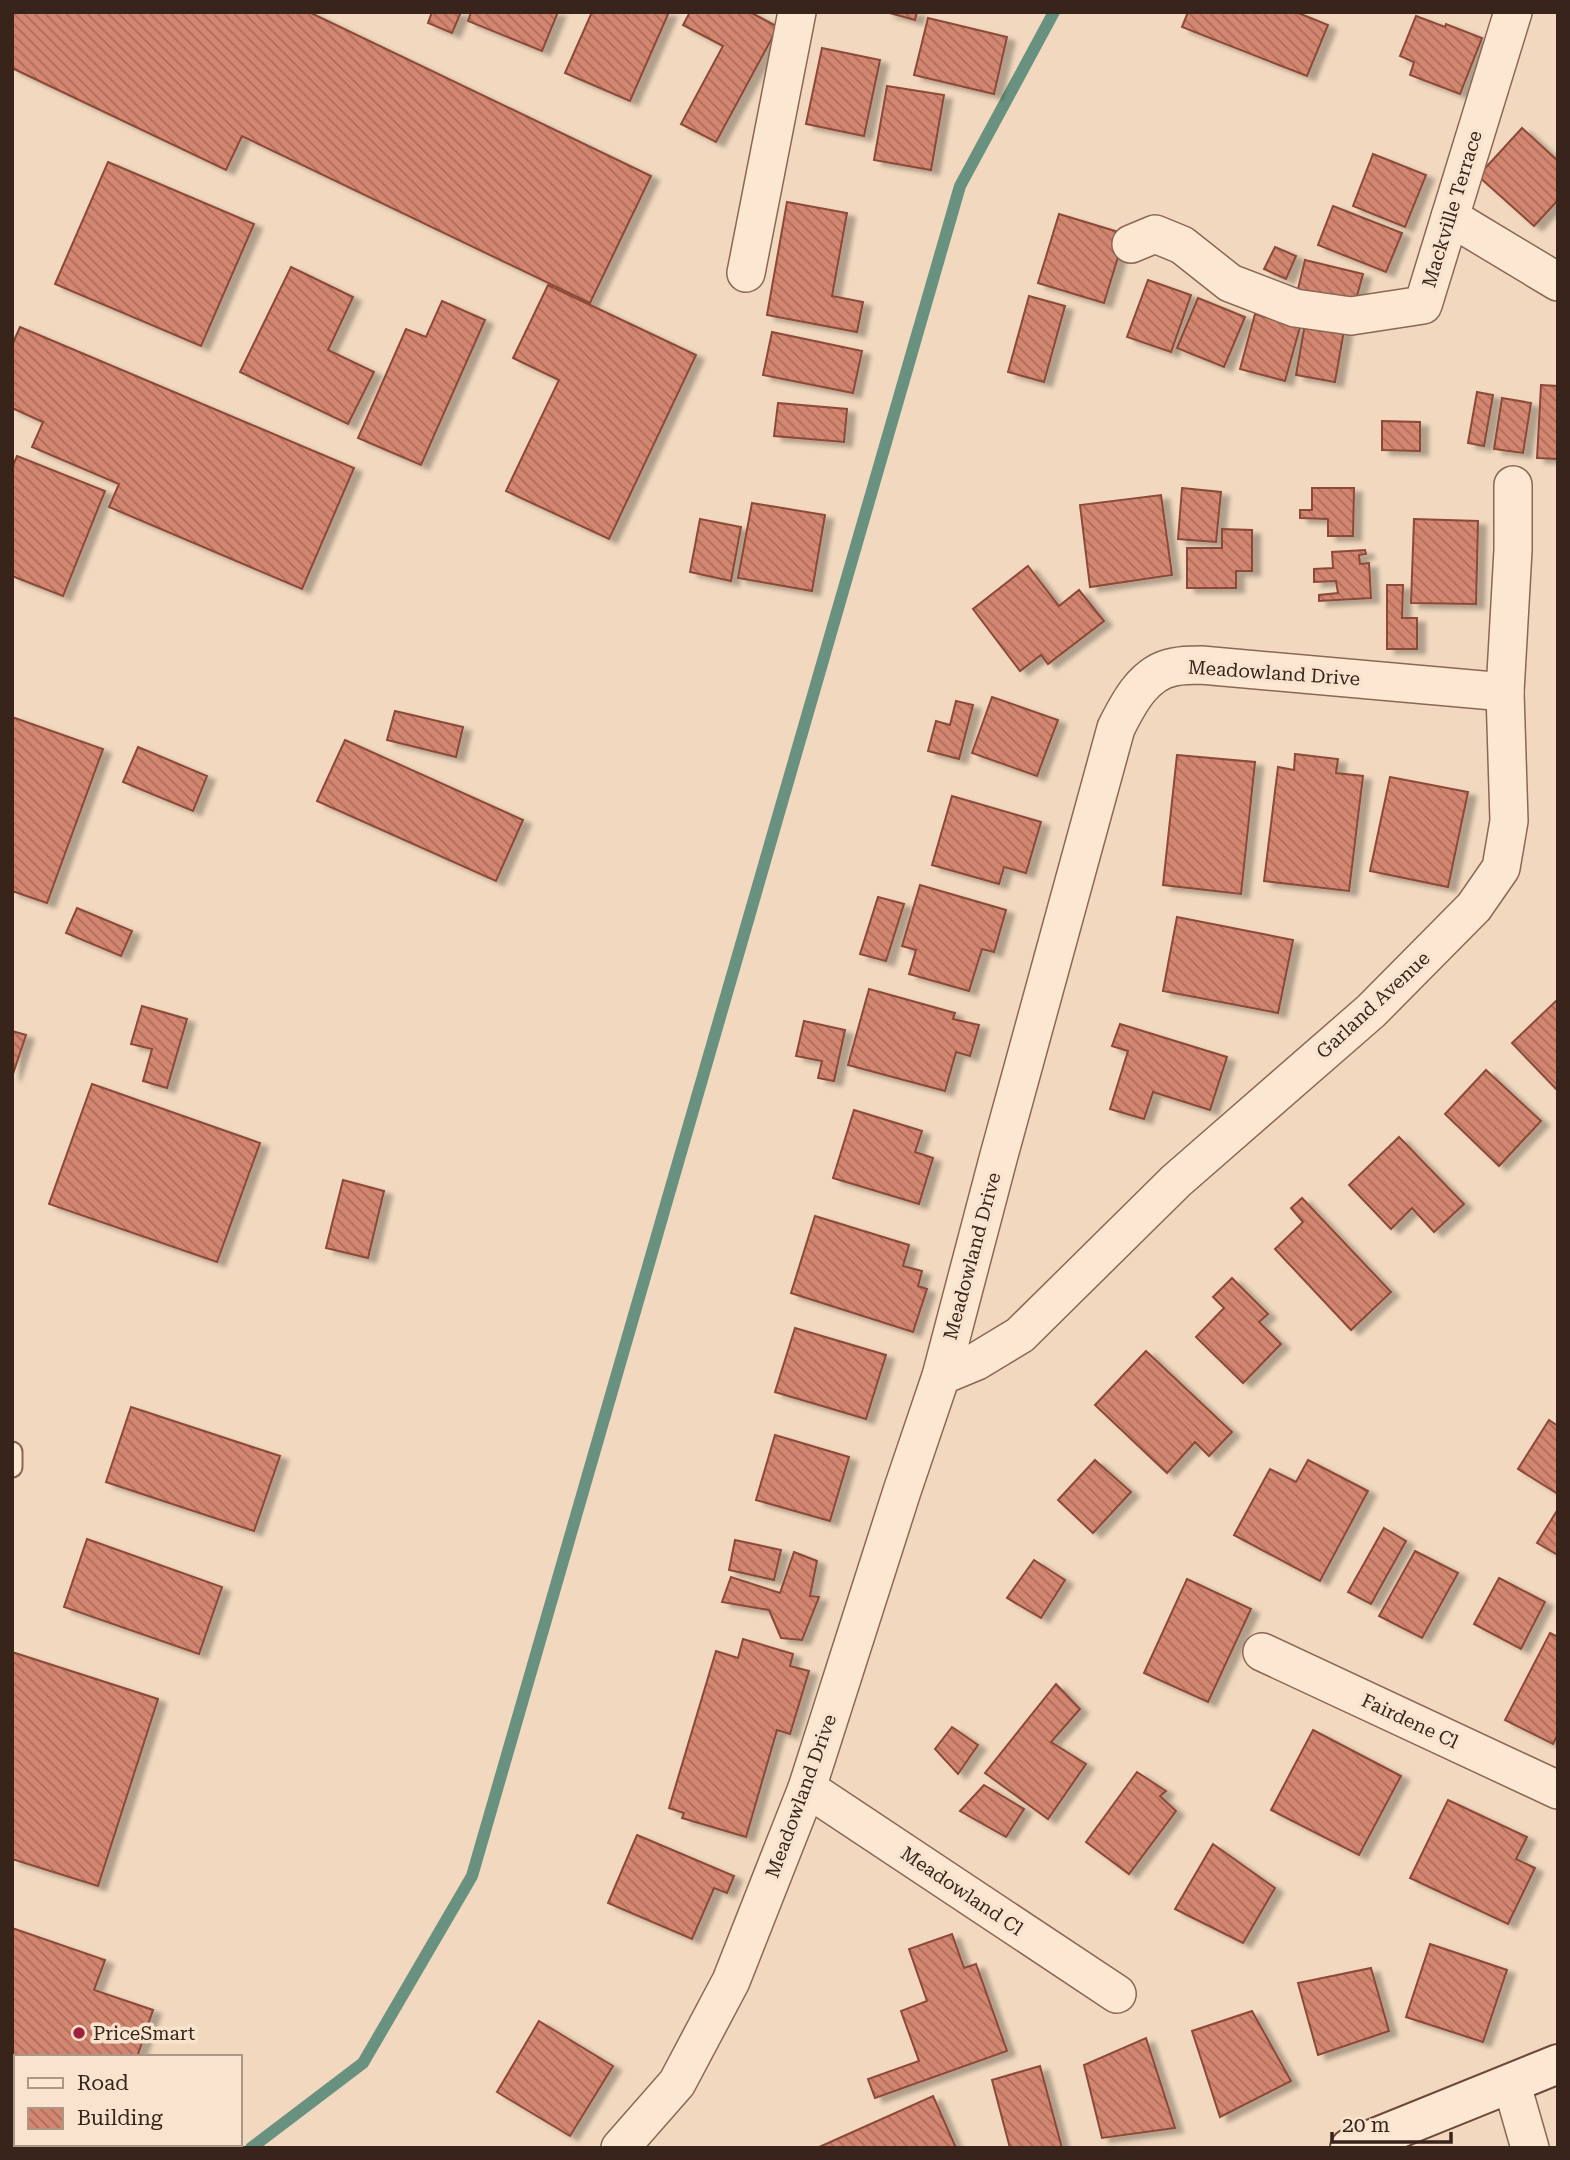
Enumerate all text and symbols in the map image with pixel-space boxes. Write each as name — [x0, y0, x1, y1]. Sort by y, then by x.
street label: Mackville Terrace — [1417, 128, 1487, 290]
street label: Meadowland Drive — [1187, 656, 1361, 690]
street label: Garland Avenue — [1312, 947, 1434, 1063]
street label: Meadowland Drive — [939, 1170, 1005, 1342]
street label: Fairdene Cl — [1358, 1689, 1462, 1753]
street label: Meadowland Drive — [761, 1711, 841, 1881]
street label: Meadowland Cl — [897, 1842, 1028, 1940]
place label: PriceSmart — [93, 2022, 195, 2045]
marker: PriceSmart — [71, 2025, 87, 2041]
legend — [14, 2055, 242, 2146]
text: Road — [77, 2071, 129, 2095]
scale bar — [1332, 2100, 1451, 2144]
text: Building — [77, 2106, 163, 2130]
text: 20 m — [1342, 2113, 1390, 2137]

